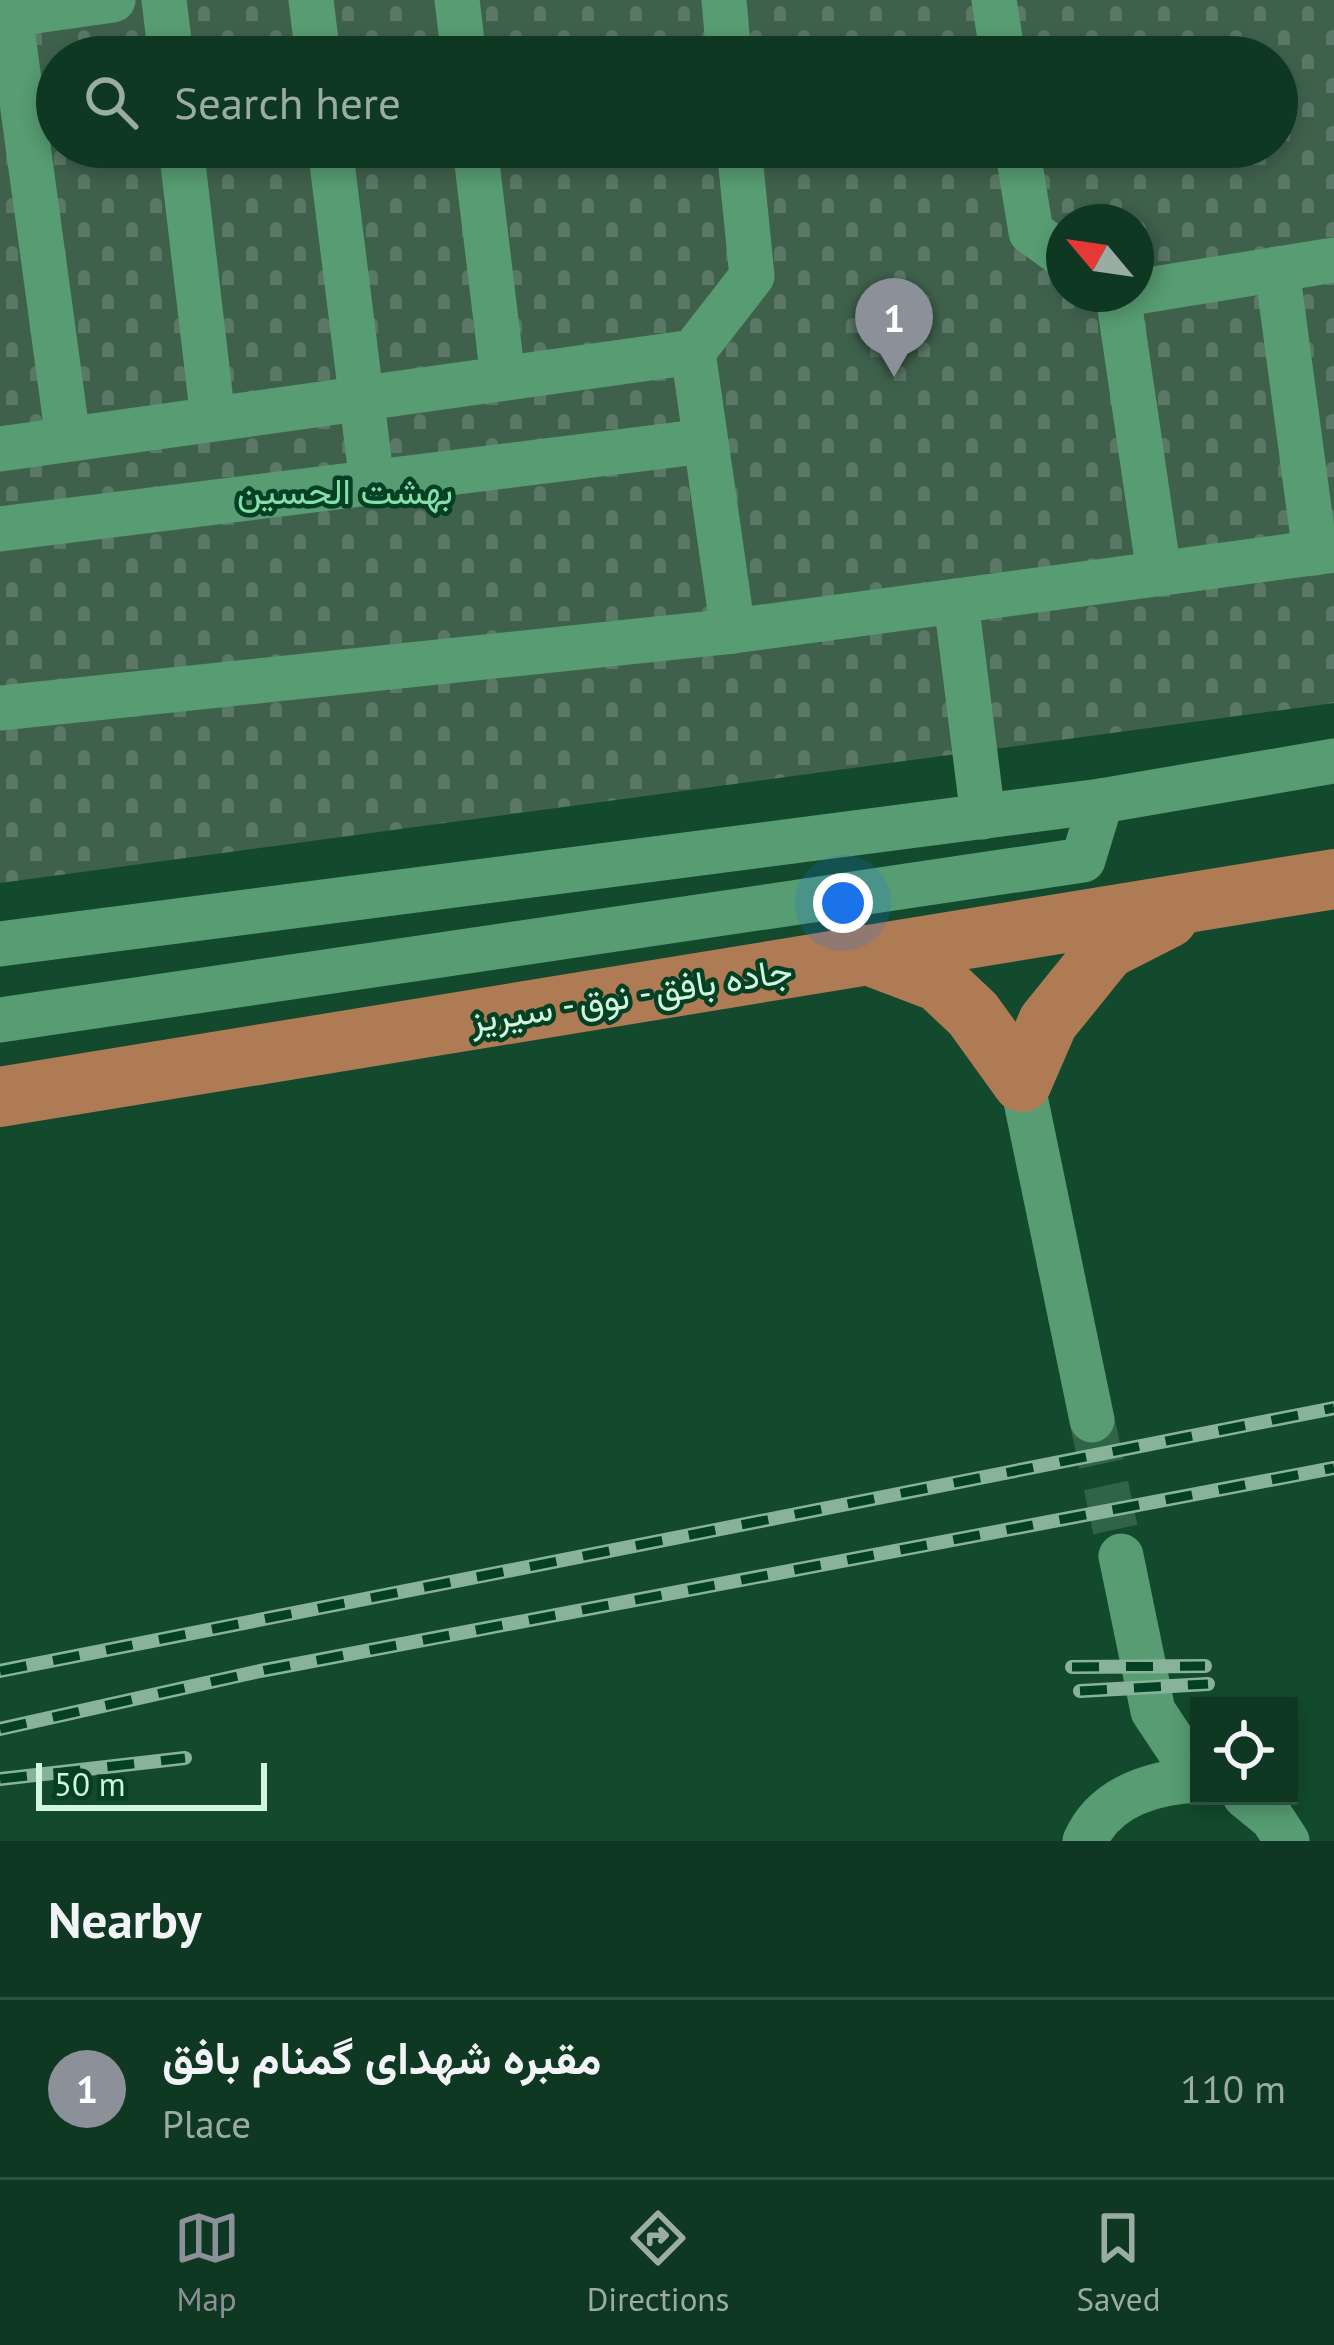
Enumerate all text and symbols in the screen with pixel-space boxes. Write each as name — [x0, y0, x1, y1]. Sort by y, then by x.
search box — [36, 36, 1298, 168]
icon: search — [78, 69, 144, 135]
text: Search here — [174, 73, 401, 131]
north arrow — [1046, 204, 1154, 312]
pin: 1 — [855, 278, 933, 377]
park label: بهشت الحسین — [237, 467, 453, 514]
your location — [813, 873, 873, 933]
street label: جاده بافق - نوق - سیریز — [466, 945, 795, 1043]
map controls — [1190, 1697, 1298, 1805]
button: locate — [1190, 1697, 1298, 1805]
scale bar — [36, 1757, 267, 1810]
text: 50 m — [54, 1762, 126, 1805]
text: Nearby — [48, 1886, 202, 1952]
text: مقبره شهدای گمنام بافق — [162, 2028, 602, 2086]
text: 1 — [76, 2063, 98, 2114]
text: 110 m — [1180, 2063, 1286, 2114]
text: Place — [162, 2098, 251, 2149]
tab: Map — [174, 2205, 240, 2320]
tab: Directions — [587, 2205, 729, 2320]
tab: Saved — [1076, 2205, 1160, 2320]

